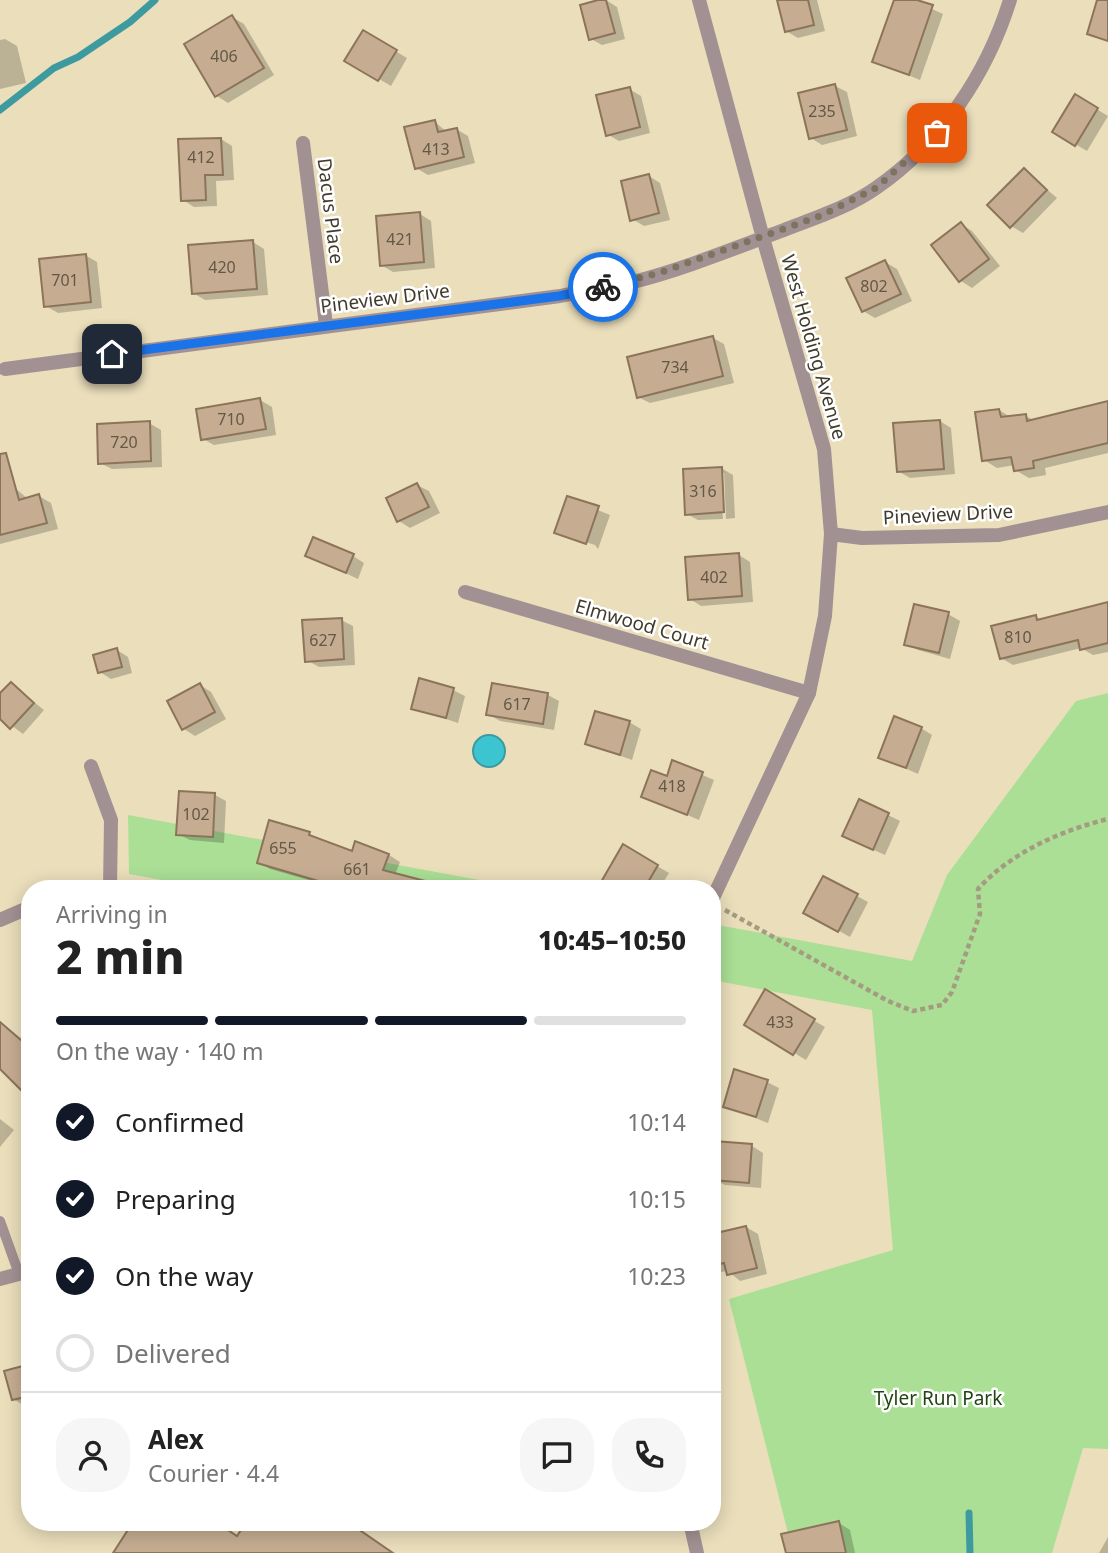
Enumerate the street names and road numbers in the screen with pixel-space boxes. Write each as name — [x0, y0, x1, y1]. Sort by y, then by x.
street label: Dacus Place — [312, 157, 350, 265]
street label: West Holding Avenue — [775, 252, 853, 442]
street label: Pineview Drive — [319, 277, 451, 319]
street label: Pineview Drive — [882, 498, 1014, 530]
street label: Elmwood Court — [572, 593, 712, 656]

